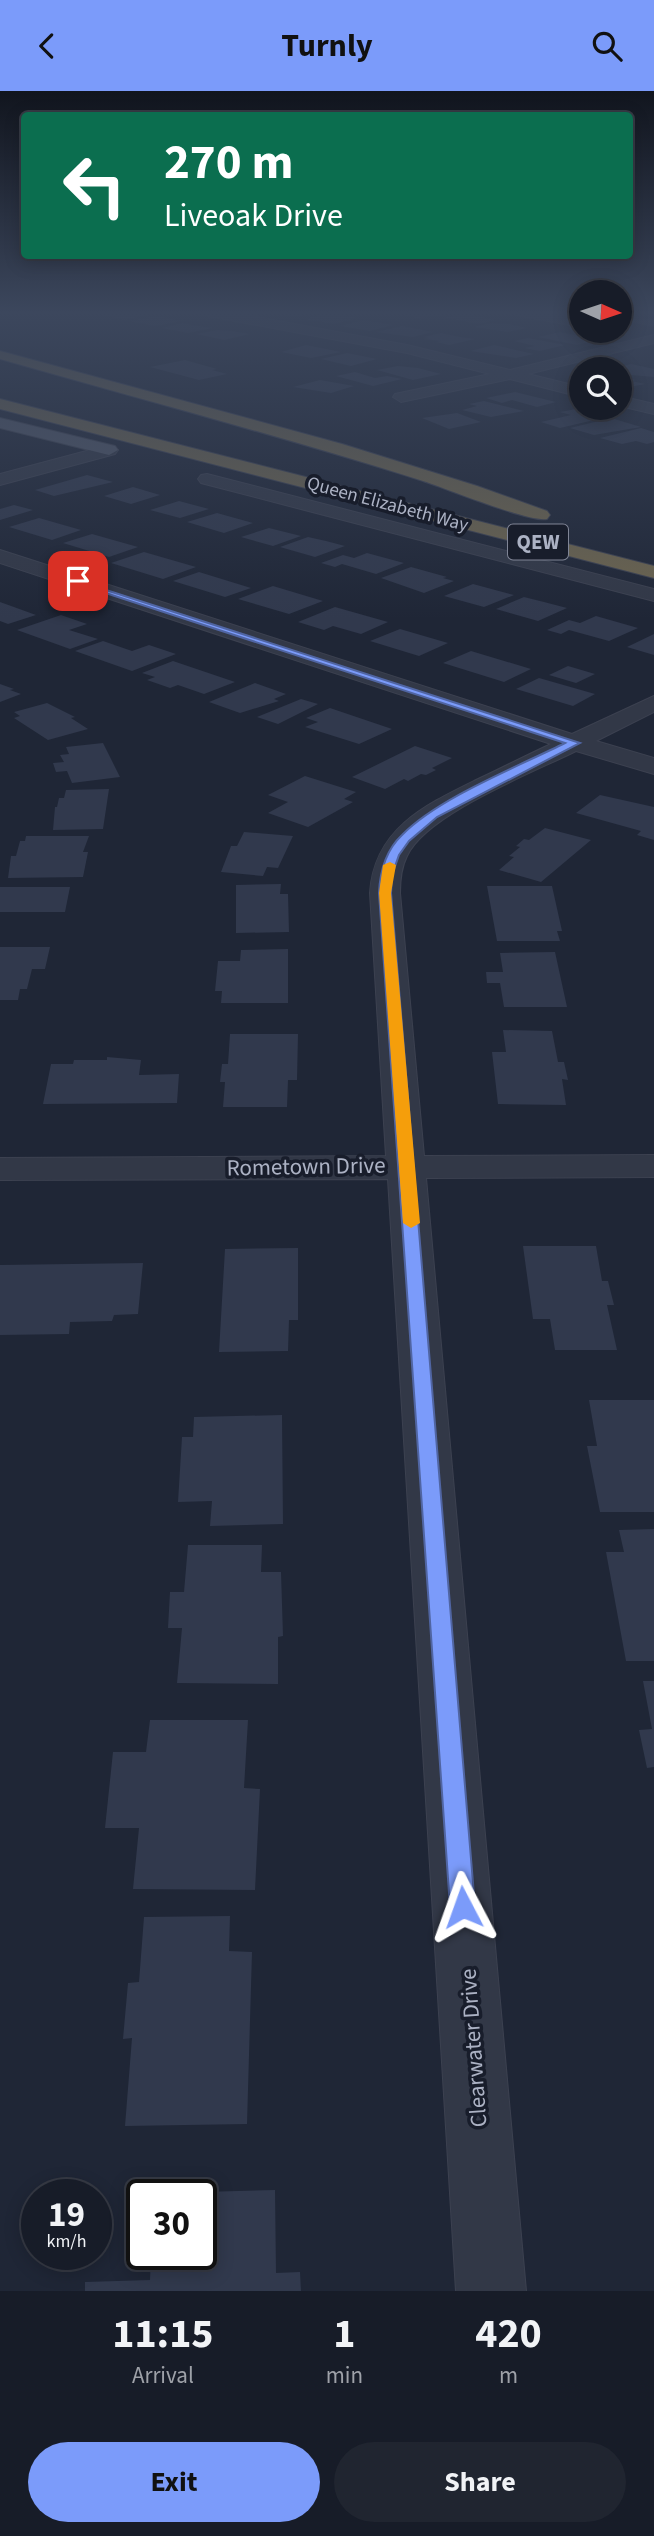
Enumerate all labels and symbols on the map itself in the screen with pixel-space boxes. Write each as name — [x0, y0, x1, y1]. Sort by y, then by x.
north arrow — [569, 280, 632, 343]
street label: Queen Elizabeth Way — [304, 470, 471, 539]
road number: QEW — [508, 525, 568, 559]
pin — [48, 551, 108, 611]
street label: Rometown Drive — [226, 1149, 386, 1184]
position arrow — [426, 1870, 500, 1944]
street label: Clearwater Drive — [451, 1968, 496, 2128]
speed limit sign: 30 — [126, 2179, 217, 2270]

